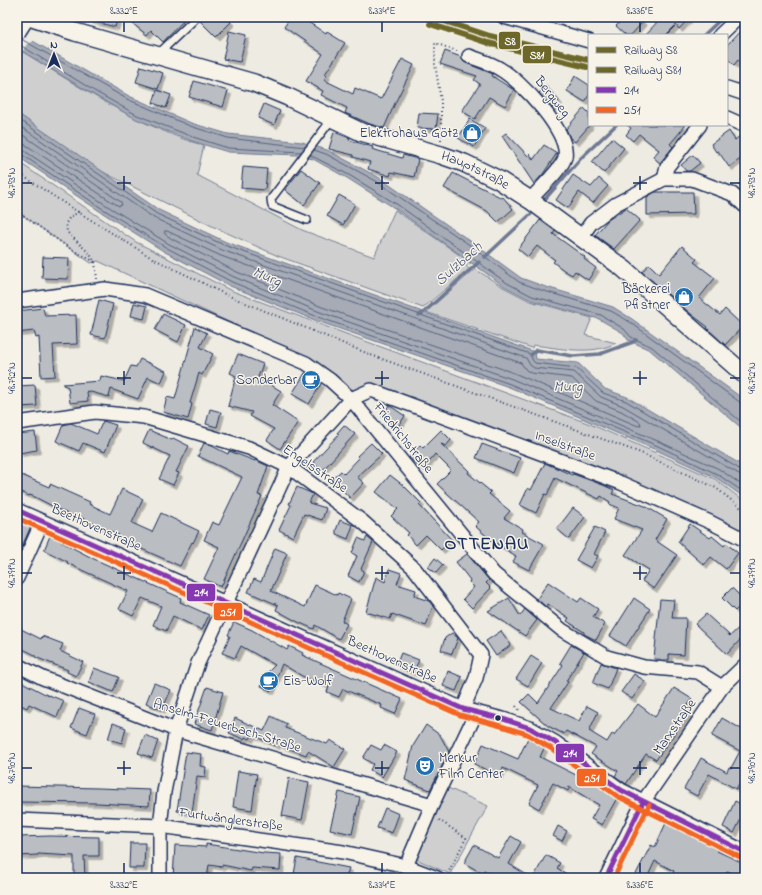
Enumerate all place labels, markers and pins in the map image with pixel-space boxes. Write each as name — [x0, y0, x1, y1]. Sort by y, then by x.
shop icon: Elektrohaus Götz — [461, 122, 483, 144]
place label: Elektrohaus Götz — [359, 123, 458, 144]
place label: Bäckerei Pfistner — [621, 279, 671, 316]
shop icon: Bäckerei Pfistner — [673, 286, 695, 308]
cafe icon: Sonderbar — [300, 369, 322, 391]
place label: Sonderbar — [236, 370, 298, 391]
cafe icon: Eis-Wolf — [258, 670, 280, 692]
place label: Eis-Wolf — [283, 671, 333, 692]
unlabelled marker — [493, 713, 503, 723]
place label: Merkur Film Center — [438, 748, 504, 785]
theatre icon: Merkur Film Center — [414, 755, 436, 777]

